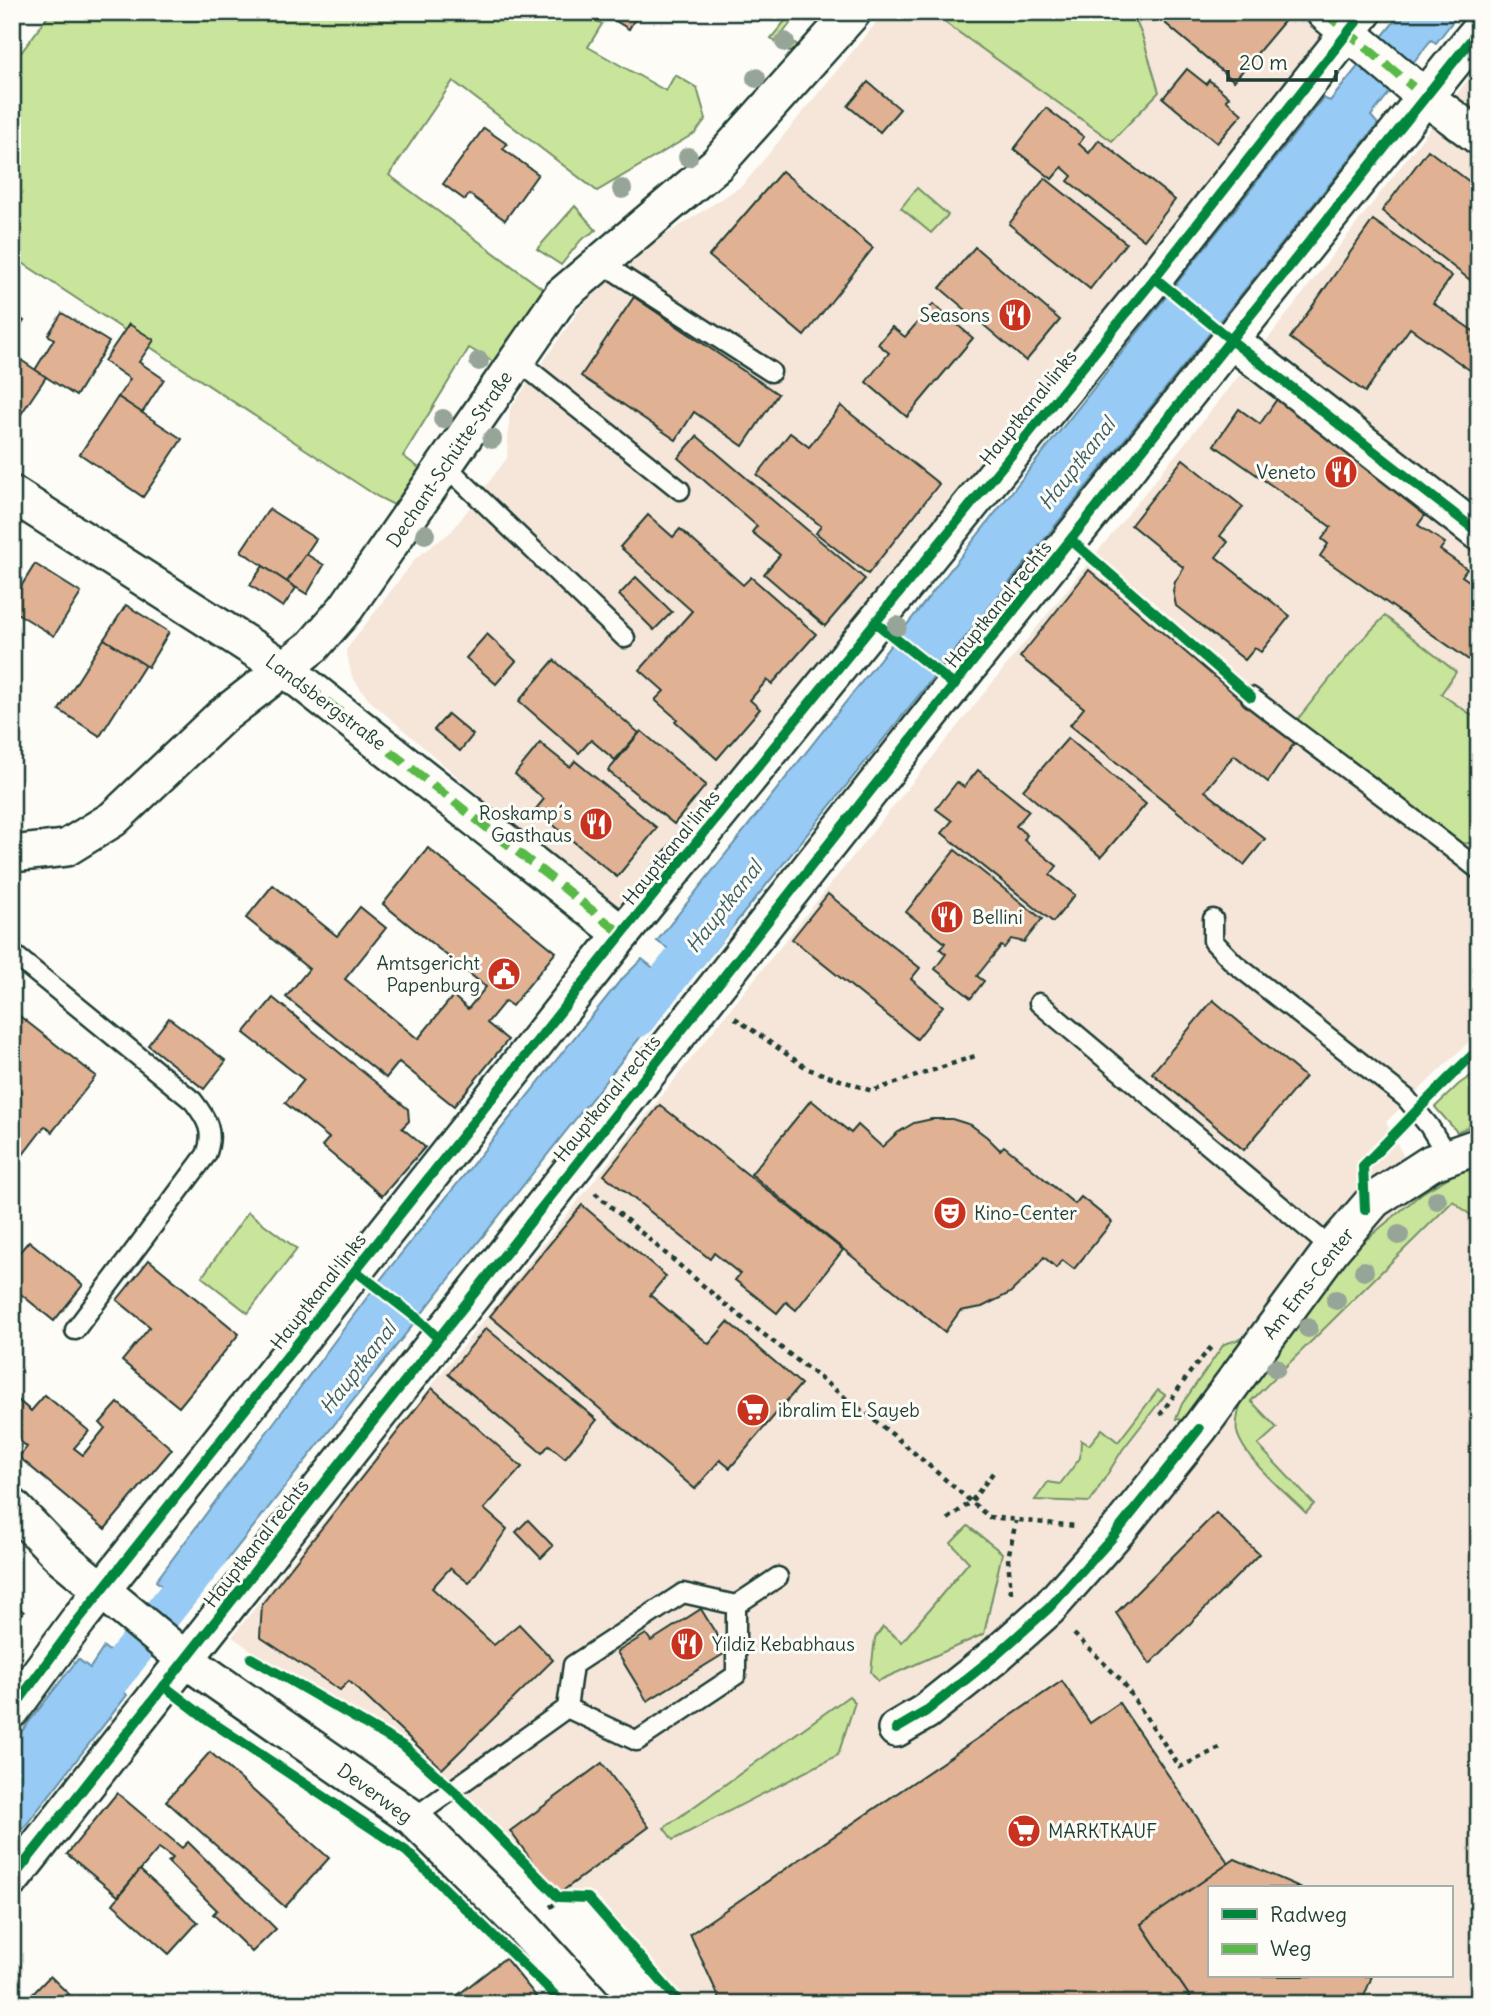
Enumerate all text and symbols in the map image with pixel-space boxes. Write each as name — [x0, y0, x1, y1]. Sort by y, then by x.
scale bar — [1228, 38, 1337, 82]
text: 20 m — [1239, 49, 1288, 76]
restaurant icon: Seasons — [996, 296, 1034, 334]
place label: Seasons — [919, 303, 990, 327]
street label: Hauptkanal links — [975, 345, 1081, 469]
street label: Dechant-Schütte-Straße — [381, 366, 517, 552]
water label: Hauptkanal — [1033, 413, 1121, 515]
restaurant icon: Veneto — [1322, 453, 1360, 491]
place label: Veneto — [1256, 460, 1316, 484]
street label: Hauptkanal rechts — [939, 536, 1057, 672]
street label: Landsbergstraße — [261, 649, 391, 755]
street label: Hauptkanal links — [618, 785, 724, 909]
place label: Roskamp´s Gasthaus — [479, 801, 572, 847]
restaurant icon: Roskamp´s Gasthaus — [577, 805, 615, 843]
water label: Hauptkanal — [680, 856, 768, 958]
restaurant icon: Bellini — [928, 898, 966, 936]
place label: Bellini — [972, 905, 1023, 929]
place label: Amtsgericht Papenburg — [377, 951, 480, 997]
public building icon: Amtsgericht Papenburg — [485, 955, 523, 993]
street label: Hauptkanal rechts — [548, 1030, 666, 1166]
theatre icon: Kino-Center — [931, 1194, 969, 1232]
place label: Kino-Center — [974, 1201, 1077, 1225]
street label: Am Ems-Center — [1257, 1222, 1359, 1344]
street label: Hauptkanal links — [265, 1228, 371, 1354]
water label: Hauptkanal — [313, 1314, 404, 1419]
supermarket icon: ibralim EL Sayeb — [734, 1391, 772, 1429]
place label: ibralim EL Sayeb — [778, 1398, 920, 1422]
street label: Hauptkanal rechts — [198, 1474, 314, 1612]
restaurant icon: Yildiz Kebabhaus — [668, 1625, 706, 1663]
place label: Yildiz Kebabhaus — [712, 1632, 855, 1656]
street label: Deverweg — [333, 1758, 417, 1828]
supermarket icon: MARKTKAUF — [1005, 1812, 1043, 1850]
place label: MARKTKAUF — [1048, 1819, 1157, 1843]
legend — [1208, 1886, 1452, 1978]
text: Radweg — [1270, 1901, 1347, 1928]
text: Weg — [1270, 1935, 1311, 1962]

